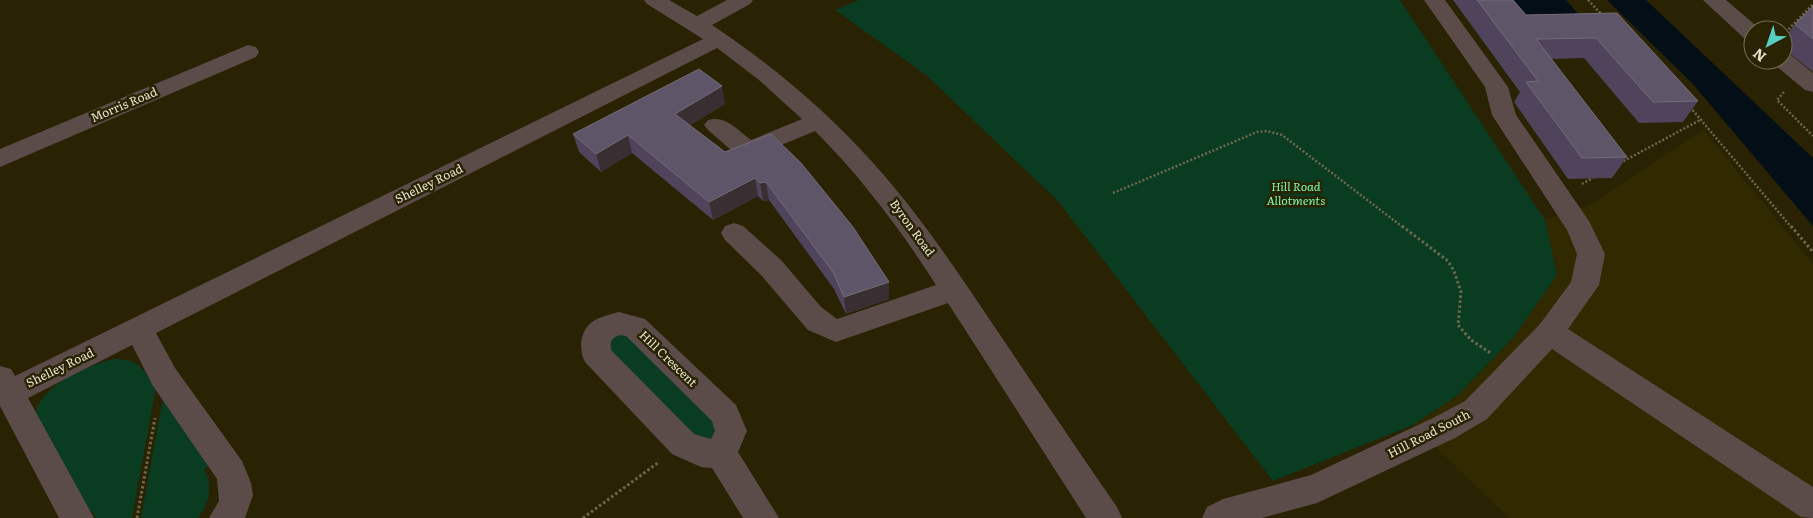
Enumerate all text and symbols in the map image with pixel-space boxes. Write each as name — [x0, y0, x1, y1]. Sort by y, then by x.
north arrow — [1743, 20, 1793, 70]
text: N — [1748, 44, 1770, 67]
street label: Morris Road — [87, 82, 160, 126]
street label: Shelley Road — [392, 159, 466, 207]
park label: Hill Road Allotments — [1267, 177, 1325, 209]
street label: Byron Road — [886, 195, 940, 260]
street label: Hill Crescent — [636, 326, 702, 391]
street label: Shelley Road — [23, 343, 97, 391]
street label: Hill Road South — [1384, 405, 1473, 462]

